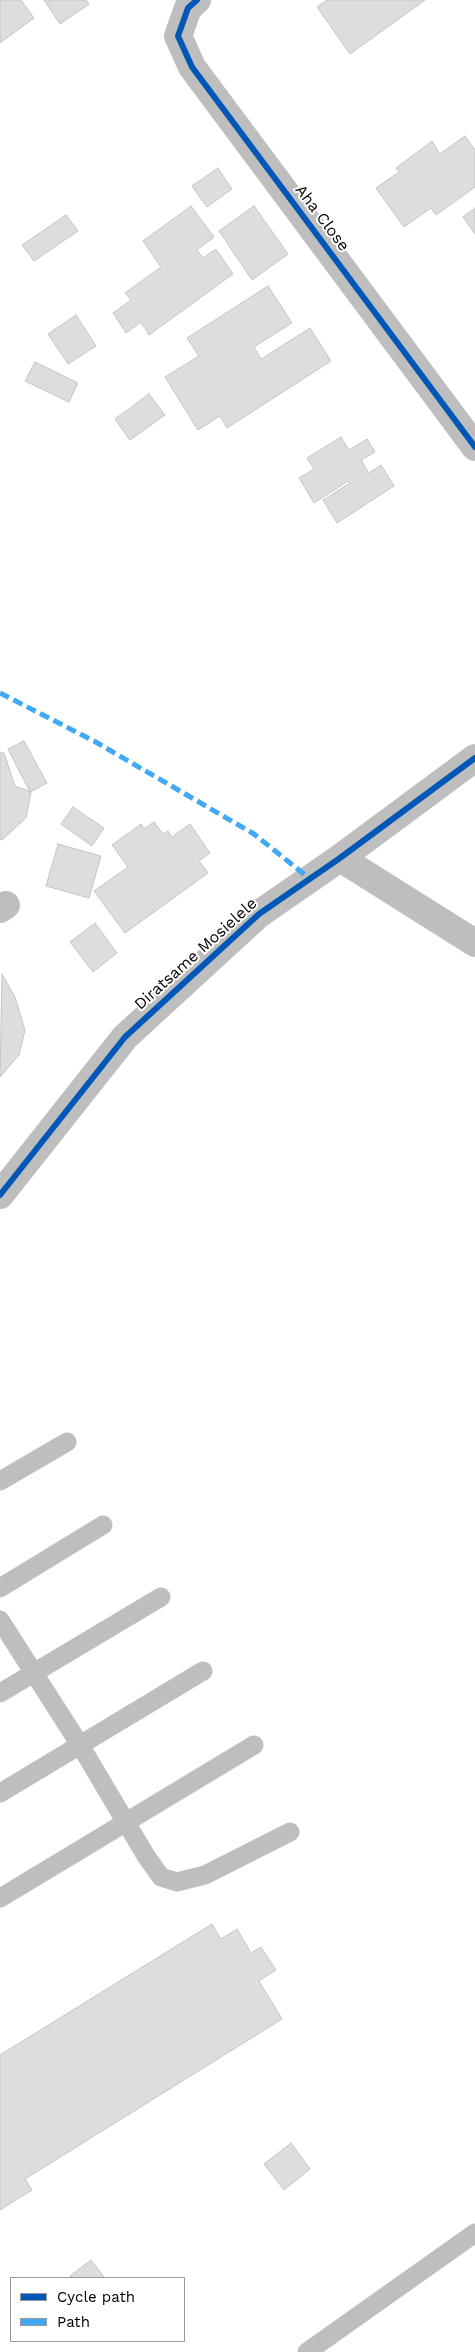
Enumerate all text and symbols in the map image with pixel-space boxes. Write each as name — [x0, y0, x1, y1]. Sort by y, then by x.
street label: Aha Close — [291, 181, 353, 255]
street label: Diratsame Mosielele — [131, 894, 261, 1014]
legend — [10, 2277, 185, 2342]
text: Cycle path — [57, 2288, 135, 2306]
text: Path — [57, 2313, 90, 2331]

